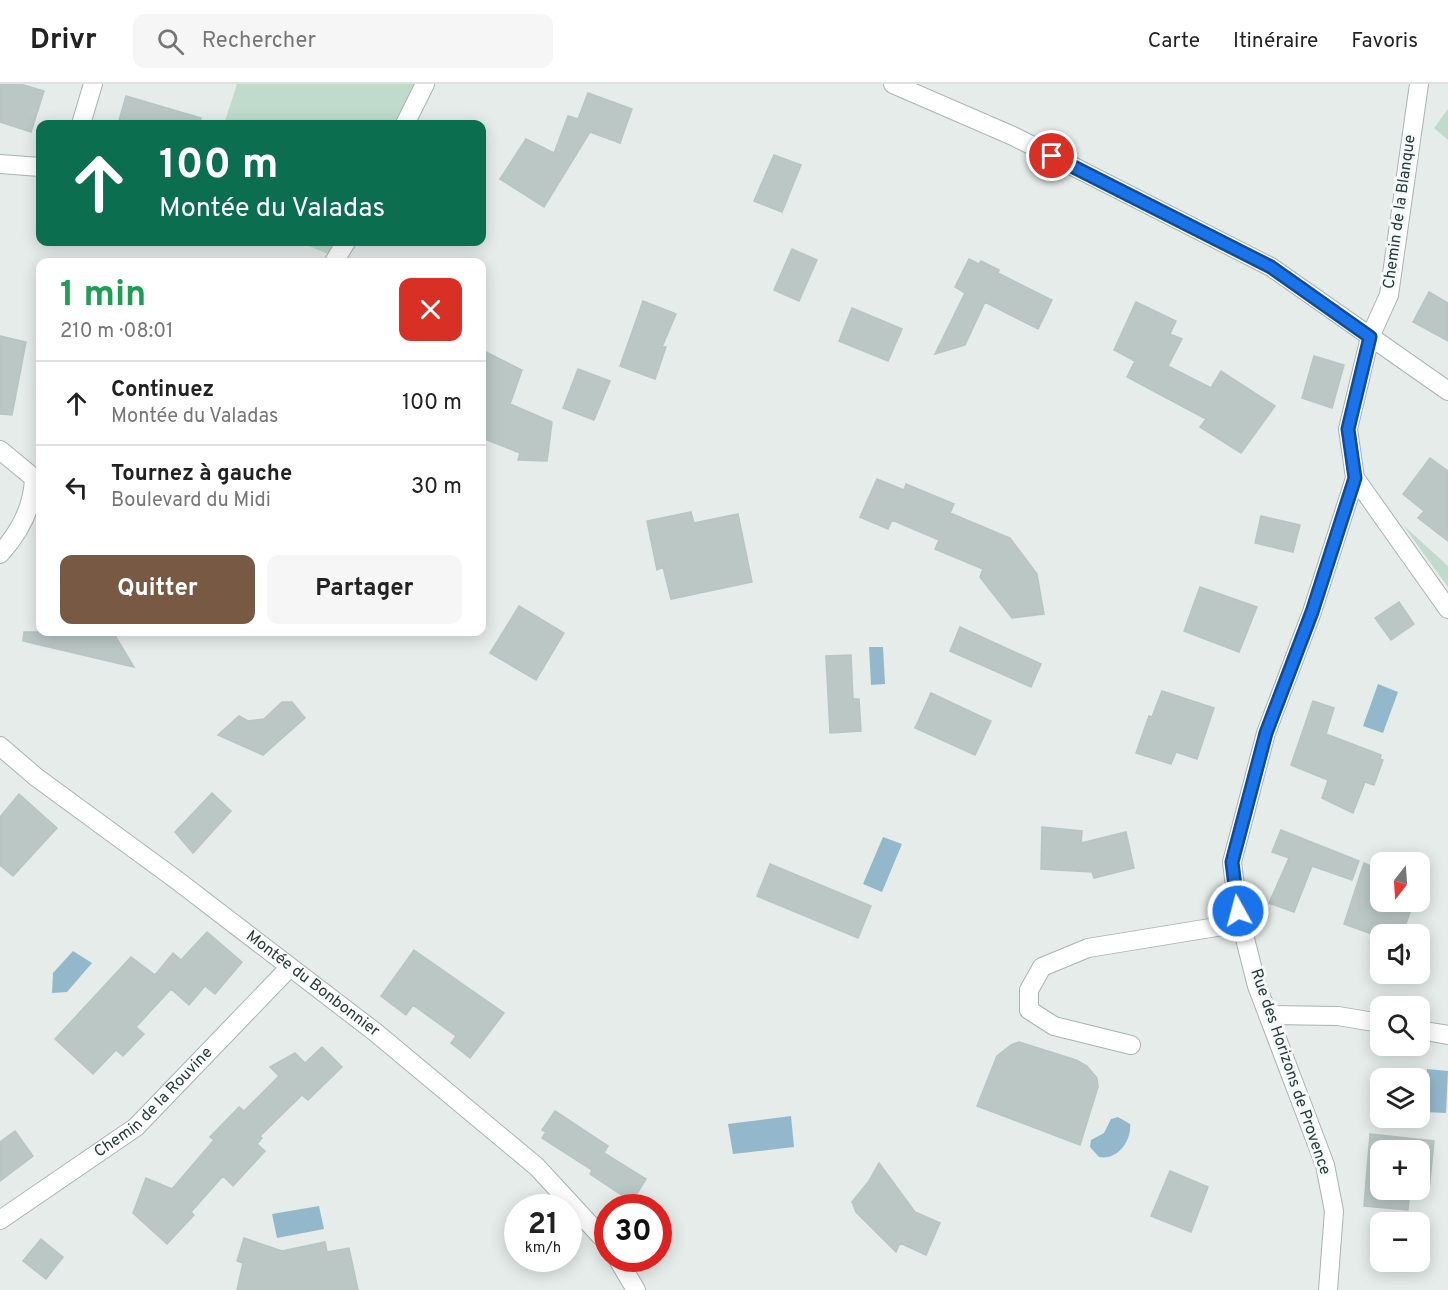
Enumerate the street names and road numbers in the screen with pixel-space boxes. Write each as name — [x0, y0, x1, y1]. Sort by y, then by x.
street label: Chemin de la Blanque — [1379, 134, 1421, 290]
street label: Montée du Bonbonnier — [242, 927, 383, 1042]
street label: Rue des Horizons de Provence — [1245, 966, 1335, 1178]
street label: Chemin de la Rouvine — [90, 1043, 217, 1163]

